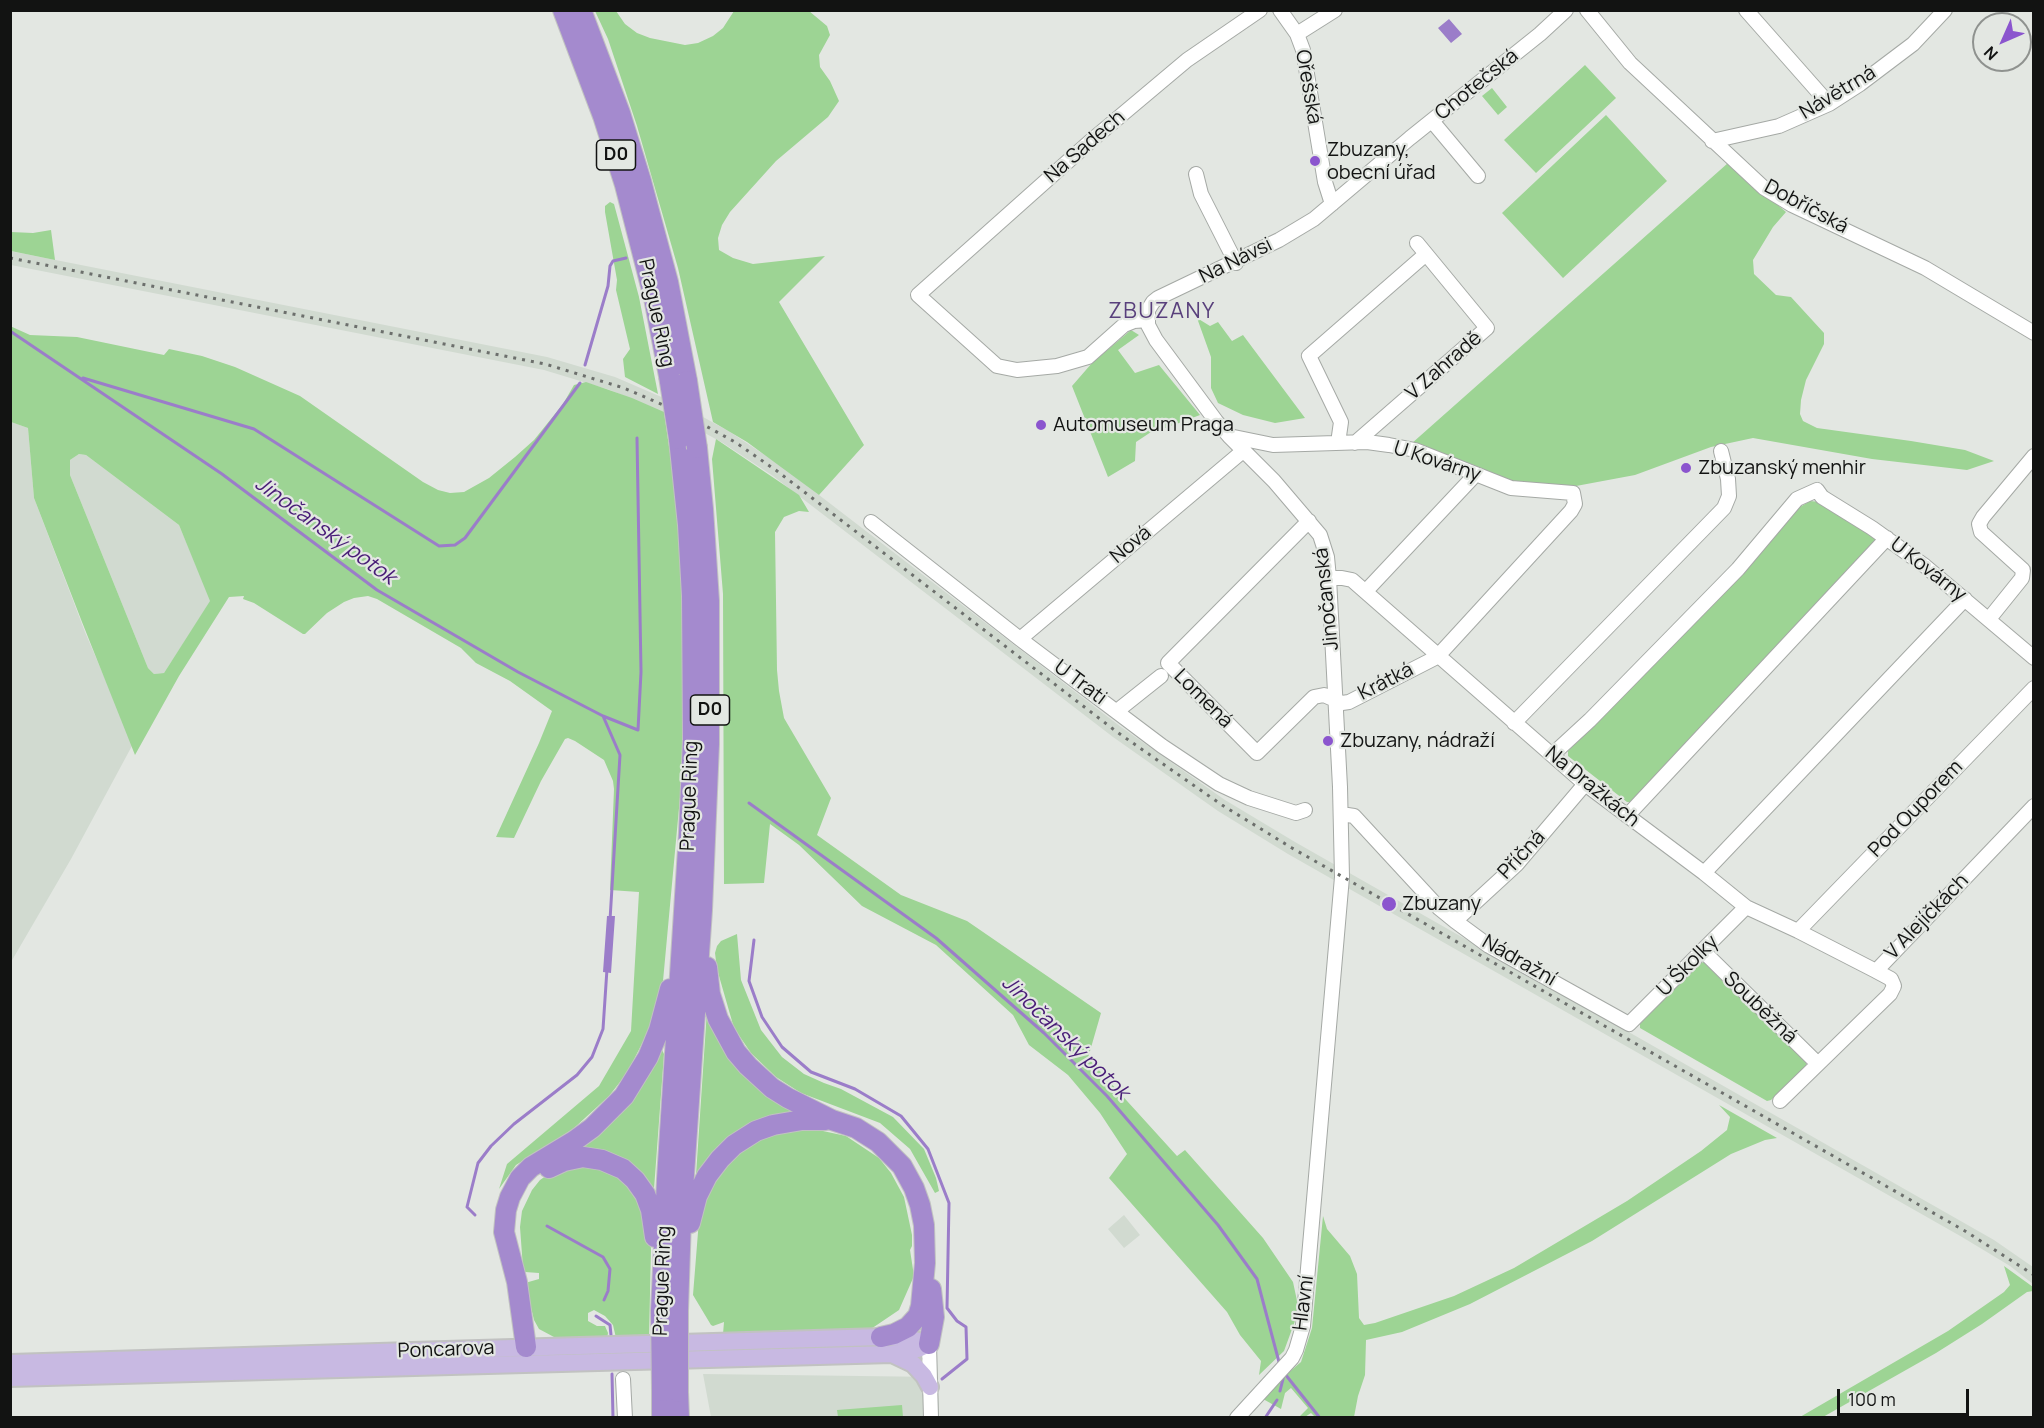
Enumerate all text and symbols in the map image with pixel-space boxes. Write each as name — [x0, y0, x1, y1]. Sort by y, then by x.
north arrow — [1972, 12, 2032, 72]
text: N — [1979, 41, 2003, 65]
street label: Chotečská — [1431, 44, 1523, 126]
street label: Ořešská — [1290, 48, 1326, 126]
street label: Návětrná — [1796, 61, 1880, 125]
street label: Na Sadech — [1040, 106, 1130, 188]
place label: Zbuzany, obecní úřad — [1327, 138, 1436, 185]
road number: D0 — [596, 140, 636, 170]
marker: Zbuzany, obecní úřad — [1308, 154, 1322, 168]
street label: Dobříčská — [1760, 175, 1852, 239]
street label: Na Návsi — [1196, 233, 1276, 289]
street label: Prague Ring — [633, 257, 679, 369]
district label: ZBUZANY — [1108, 299, 1216, 325]
street label: V Zahradě — [1401, 327, 1487, 405]
place label: Automuseum Praga — [1053, 413, 1234, 437]
marker: Automuseum Praga — [1034, 418, 1048, 432]
street label: U Kovárny — [1390, 437, 1484, 487]
place label: Zbuzanský menhir — [1698, 456, 1866, 480]
marker: Zbuzanský menhir — [1679, 461, 1693, 475]
water label: Jinočanský potok — [250, 472, 400, 590]
street label: Nová — [1106, 521, 1156, 569]
street label: U Kovárny — [1885, 533, 1971, 607]
street label: Jinočanská — [1310, 546, 1344, 652]
street label: U Trati — [1049, 655, 1111, 711]
street label: Krátká — [1354, 658, 1418, 706]
street label: Lomená — [1169, 665, 1237, 733]
road number: D0 — [690, 695, 730, 725]
place label: Zbuzany, nádraží — [1340, 729, 1495, 753]
marker: Zbuzany, nádraží — [1321, 734, 1335, 748]
street label: Prague Ring — [676, 740, 704, 852]
street label: Na Dražkách — [1540, 742, 1644, 832]
street label: Pod Ouporem — [1864, 756, 1968, 862]
street label: Příčná — [1493, 826, 1551, 884]
street label: V Alejíčkách — [1880, 869, 1974, 965]
place label: Zbuzany — [1402, 892, 1481, 916]
marker: Zbuzany — [1380, 895, 1398, 913]
street label: Nádražní — [1478, 930, 1560, 992]
street label: U Školky — [1652, 930, 1724, 1002]
street label: Souběžná — [1718, 967, 1802, 1049]
water label: Jinočanský potok — [996, 971, 1134, 1105]
street label: Prague Ring — [649, 1225, 677, 1337]
street label: Hlavní — [1289, 1274, 1319, 1332]
street label: Poncarova — [397, 1336, 495, 1364]
scale bar — [1840, 1377, 1972, 1415]
text: 100 m — [1848, 1387, 1896, 1411]

